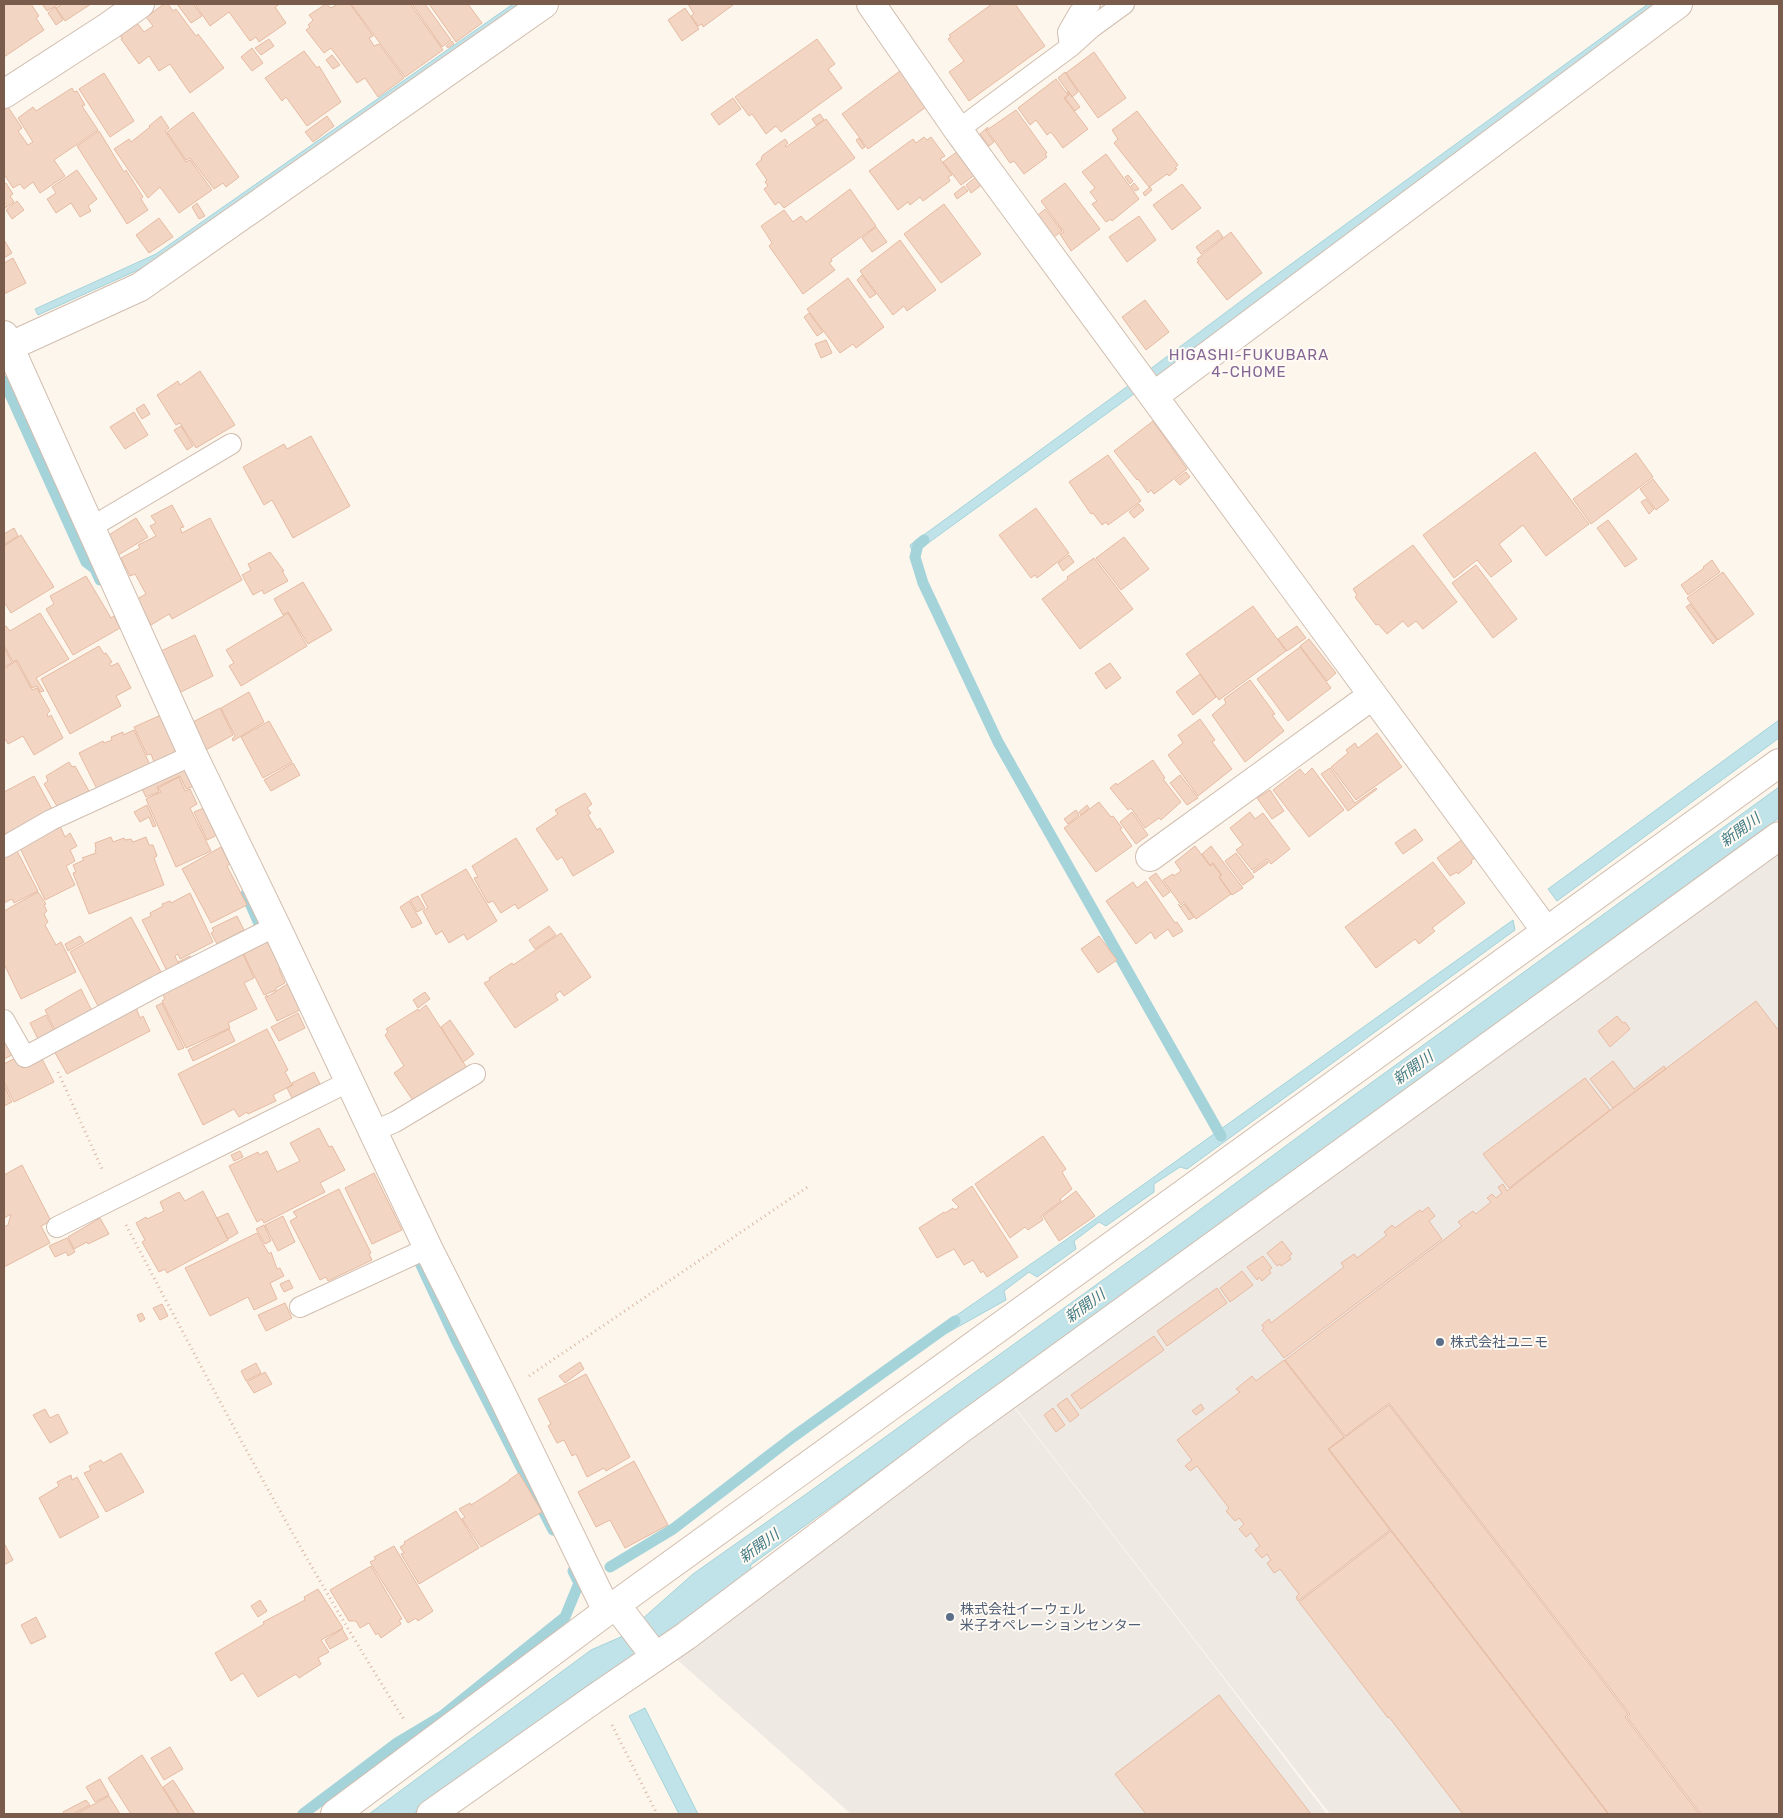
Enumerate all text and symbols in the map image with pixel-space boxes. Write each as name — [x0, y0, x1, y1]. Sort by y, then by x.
district label: HIGASHI-FUKUBARA 4-CHOME — [1169, 346, 1329, 381]
water label: 新開川 — [1717, 808, 1765, 851]
water label: 新開川 — [1390, 1046, 1438, 1089]
water label: 新開川 — [1062, 1284, 1110, 1327]
place label: 株式会社ユニモ — [1450, 1334, 1548, 1351]
marker: 株式会社ユニモ — [1434, 1336, 1446, 1348]
water label: 新開川 — [736, 1524, 784, 1567]
place label: 株式会社イーウェル 米子オペレーションセンター — [960, 1601, 1142, 1634]
marker: 株式会社イーウェル 米子オペレーションセンター — [944, 1611, 956, 1623]

